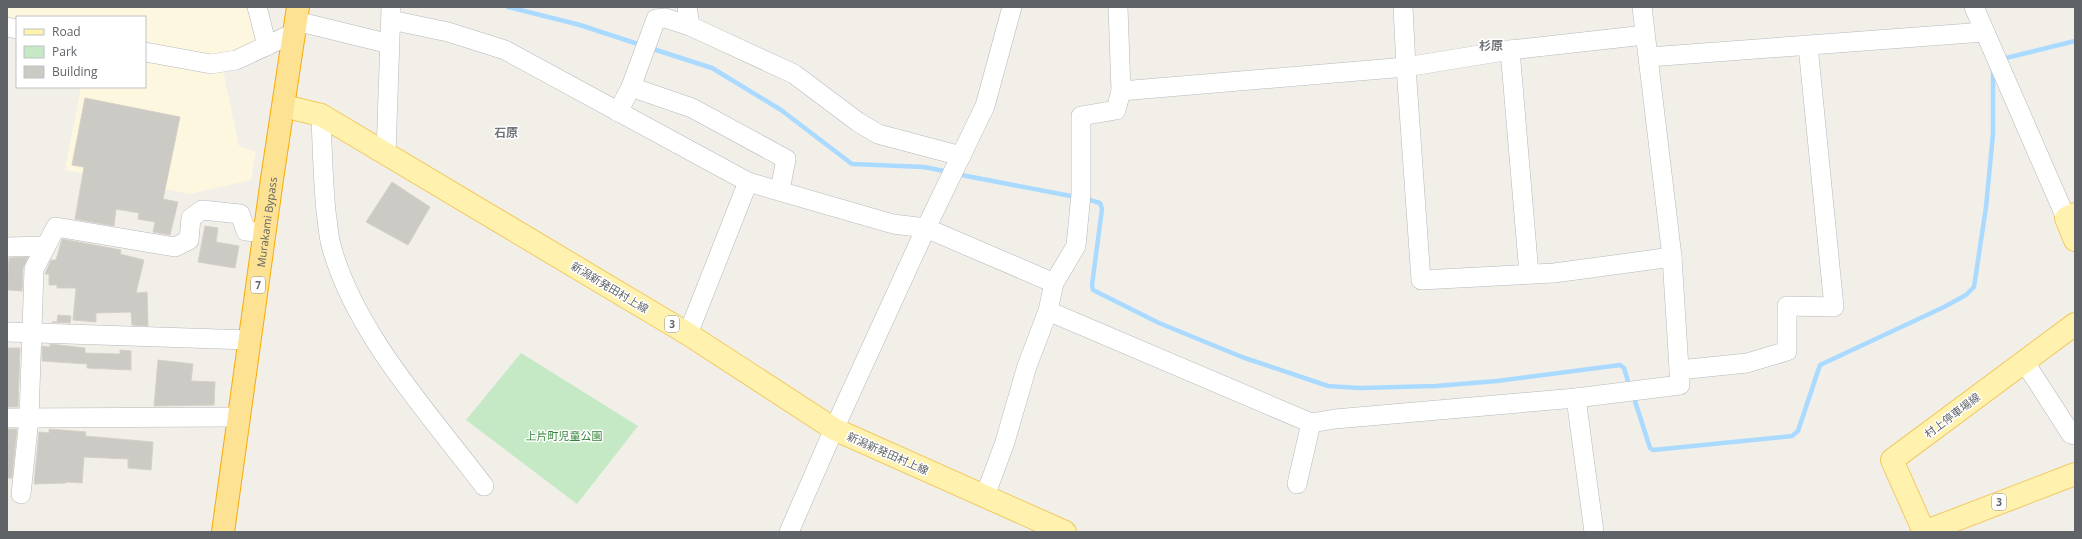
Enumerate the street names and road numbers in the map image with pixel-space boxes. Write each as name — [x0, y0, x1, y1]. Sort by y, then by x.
street label: Murakami Bypass — [252, 176, 280, 268]
street label: 新潟新発田村上線 — [568, 258, 652, 316]
road number: 7 — [251, 277, 265, 293]
road number: 3 — [665, 316, 679, 332]
street label: 村上停車場線 — [1921, 389, 1983, 441]
street label: 新潟新発田村上線 — [845, 428, 931, 478]
road number: 3 — [1992, 494, 2006, 510]

